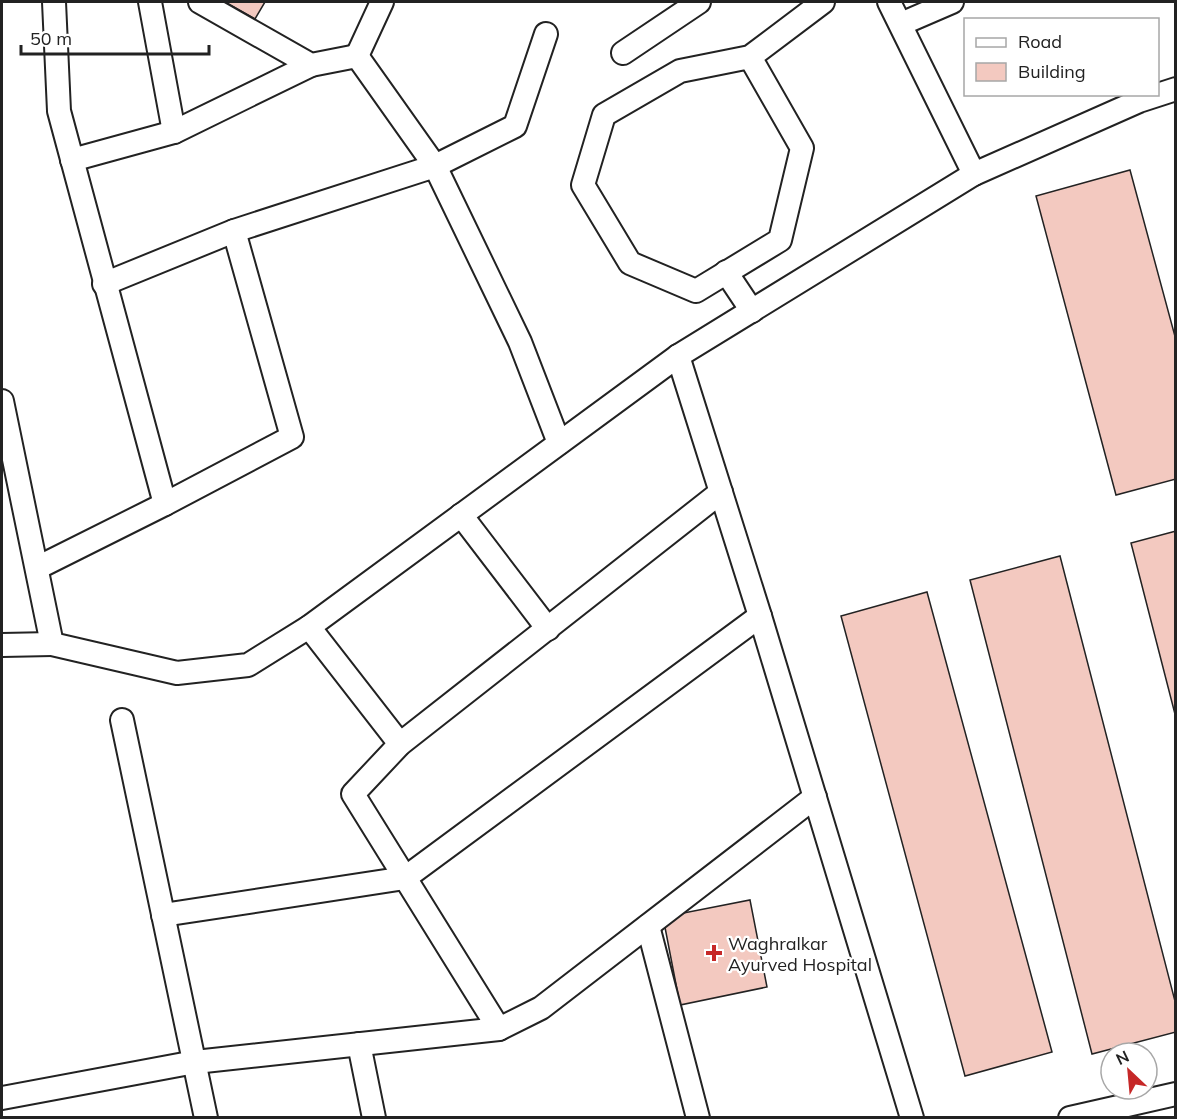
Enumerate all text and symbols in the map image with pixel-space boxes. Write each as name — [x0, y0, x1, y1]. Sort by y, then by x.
scale bar — [21, 18, 208, 56]
legend — [964, 18, 1159, 96]
text: 50 m — [30, 27, 72, 50]
text: Road — [1018, 30, 1062, 53]
text: Building — [1018, 60, 1086, 83]
place label: Waghralkar Ayurved Hospital — [728, 932, 872, 976]
marker: Waghralkar Ayurved Hospital — [705, 944, 723, 962]
north arrow — [1099, 1041, 1159, 1101]
text: N — [1113, 1046, 1132, 1069]

